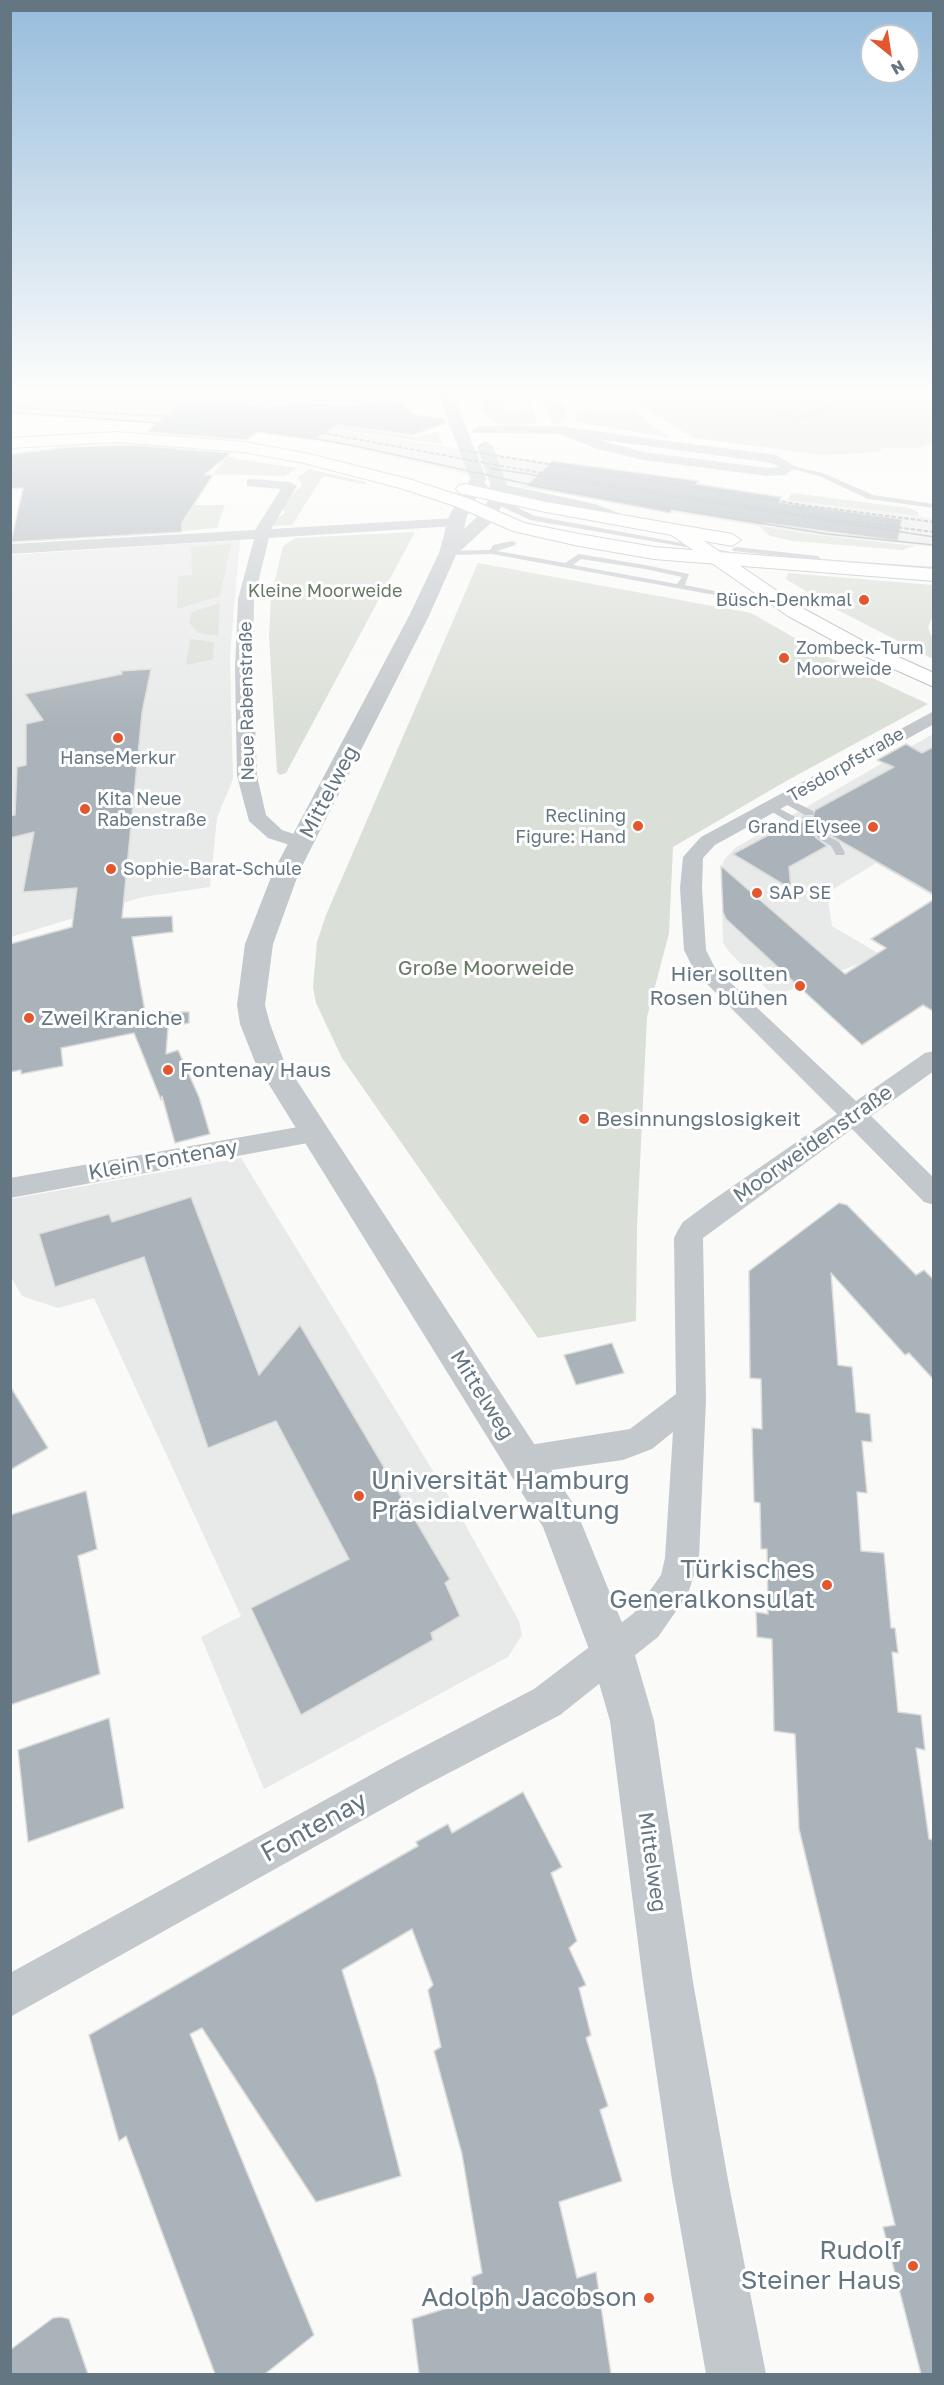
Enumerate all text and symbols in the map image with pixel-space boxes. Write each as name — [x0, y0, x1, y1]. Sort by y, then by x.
north arrow — [860, 24, 920, 84]
text: N — [888, 56, 908, 80]
park label: Kleine Moorweide — [248, 580, 402, 602]
place label: Büsch-Denkmal — [716, 589, 852, 611]
marker: Büsch-Denkmal — [857, 593, 871, 607]
street label: Neue Rabenstraße — [235, 621, 259, 781]
place label: Zombeck-Turm Moorweide — [796, 637, 924, 680]
marker: Zombeck-Turm Moorweide — [777, 651, 791, 665]
street label: Tesdorpfstraße — [784, 723, 908, 807]
marker: HanseMerkur — [111, 731, 125, 745]
street label: Mittelweg — [294, 742, 364, 842]
place label: HanseMerkur — [60, 747, 176, 769]
place label: Kita Neue Rabenstraße — [97, 788, 206, 830]
marker: Kita Neue Rabenstraße — [78, 802, 92, 816]
place label: Reclining Figure: Hand — [515, 805, 626, 848]
place label: Grand Elysee — [748, 816, 861, 838]
marker: Reclining Figure: Hand — [631, 819, 645, 833]
marker: Grand Elysee — [866, 820, 880, 834]
place label: Sophie-Barat-Schule — [123, 858, 302, 880]
marker: Sophie-Barat-Schule — [104, 862, 118, 876]
place label: SAP SE — [769, 882, 831, 904]
marker: SAP SE — [750, 886, 764, 900]
park label: Große Moorweide — [398, 955, 574, 981]
place label: Hier sollten Rosen blühen — [650, 961, 788, 1011]
marker: Hier sollten Rosen blühen — [793, 979, 807, 993]
place label: Zwei Kraniche — [41, 1005, 182, 1031]
marker: Zwei Kraniche — [22, 1011, 36, 1025]
place label: Fontenay Haus — [180, 1057, 331, 1083]
marker: Fontenay Haus — [161, 1063, 175, 1077]
street label: Moorweidenstraße — [729, 1080, 897, 1208]
place label: Besinnungslosigkeit — [596, 1106, 801, 1132]
marker: Besinnungslosigkeit — [577, 1112, 591, 1126]
street label: Klein Fontenay — [86, 1134, 240, 1186]
street label: Mittelweg — [445, 1346, 519, 1444]
place label: Universität Hamburg Präsidialverwaltung — [371, 1465, 630, 1526]
marker: Universität Hamburg Präsidialverwaltung — [352, 1489, 366, 1503]
place label: Türkisches Generalkonsulat — [609, 1554, 815, 1616]
marker: Türkisches Generalkonsulat — [820, 1578, 834, 1592]
street label: Fontenay — [255, 1785, 373, 1869]
street label: Mittelweg — [633, 1810, 671, 1914]
place label: Rudolf Steiner Haus — [741, 2235, 901, 2296]
marker: Rudolf Steiner Haus — [906, 2259, 920, 2273]
place label: Adolph Jacobson — [421, 2282, 637, 2314]
marker: Adolph Jacobson — [642, 2291, 656, 2305]

